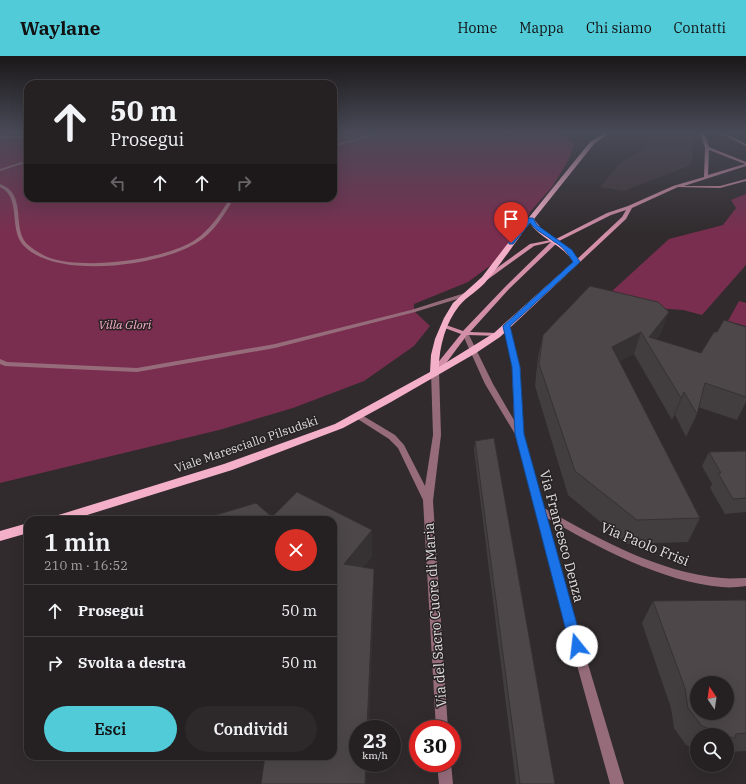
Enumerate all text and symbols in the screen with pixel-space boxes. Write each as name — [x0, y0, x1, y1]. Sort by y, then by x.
text: Waylane — [20, 16, 101, 40]
text: Home — [457, 19, 497, 37]
text: Mappa — [519, 19, 564, 37]
text: Chi siamo — [586, 19, 652, 37]
text: Contatti — [674, 19, 726, 37]
text: 50 m — [110, 92, 177, 129]
icon: ahead — [44, 96, 96, 148]
text: Prosegui — [110, 128, 184, 151]
icon: left — [107, 172, 129, 194]
icon: ahead — [149, 172, 171, 194]
icon: ahead — [191, 172, 213, 194]
icon: right — [233, 172, 255, 194]
pin — [494, 202, 528, 243]
icon: arrive — [500, 208, 522, 230]
park label: Villa Glori — [99, 317, 152, 332]
street label: Viale Maresciallo Pilsudski — [172, 412, 320, 476]
street label: Via Francesco Denza — [536, 468, 588, 604]
street label: Via Paolo Frisi — [598, 518, 692, 570]
street label: Via del Sacro Cuore di Maria — [420, 522, 450, 708]
text: 1 min — [44, 526, 111, 558]
button: close — [275, 529, 317, 571]
text: 210 m · 16:52 — [44, 557, 128, 574]
icon: ahead — [44, 600, 66, 622]
text: Prosegui — [78, 601, 144, 620]
text: 50 m — [281, 601, 317, 620]
position arrow — [556, 625, 598, 667]
icon: right — [44, 652, 66, 674]
text: Svolta a destra — [78, 653, 186, 672]
text: 50 m — [281, 653, 317, 672]
north arrow — [690, 676, 734, 720]
map controls — [690, 676, 734, 772]
button: Esci — [44, 706, 177, 752]
button: Condividi — [185, 706, 317, 752]
speed limit sign: 30 — [409, 720, 461, 772]
text: 23 — [363, 727, 387, 754]
button: search — [690, 728, 734, 772]
text: km/h — [362, 749, 388, 762]

